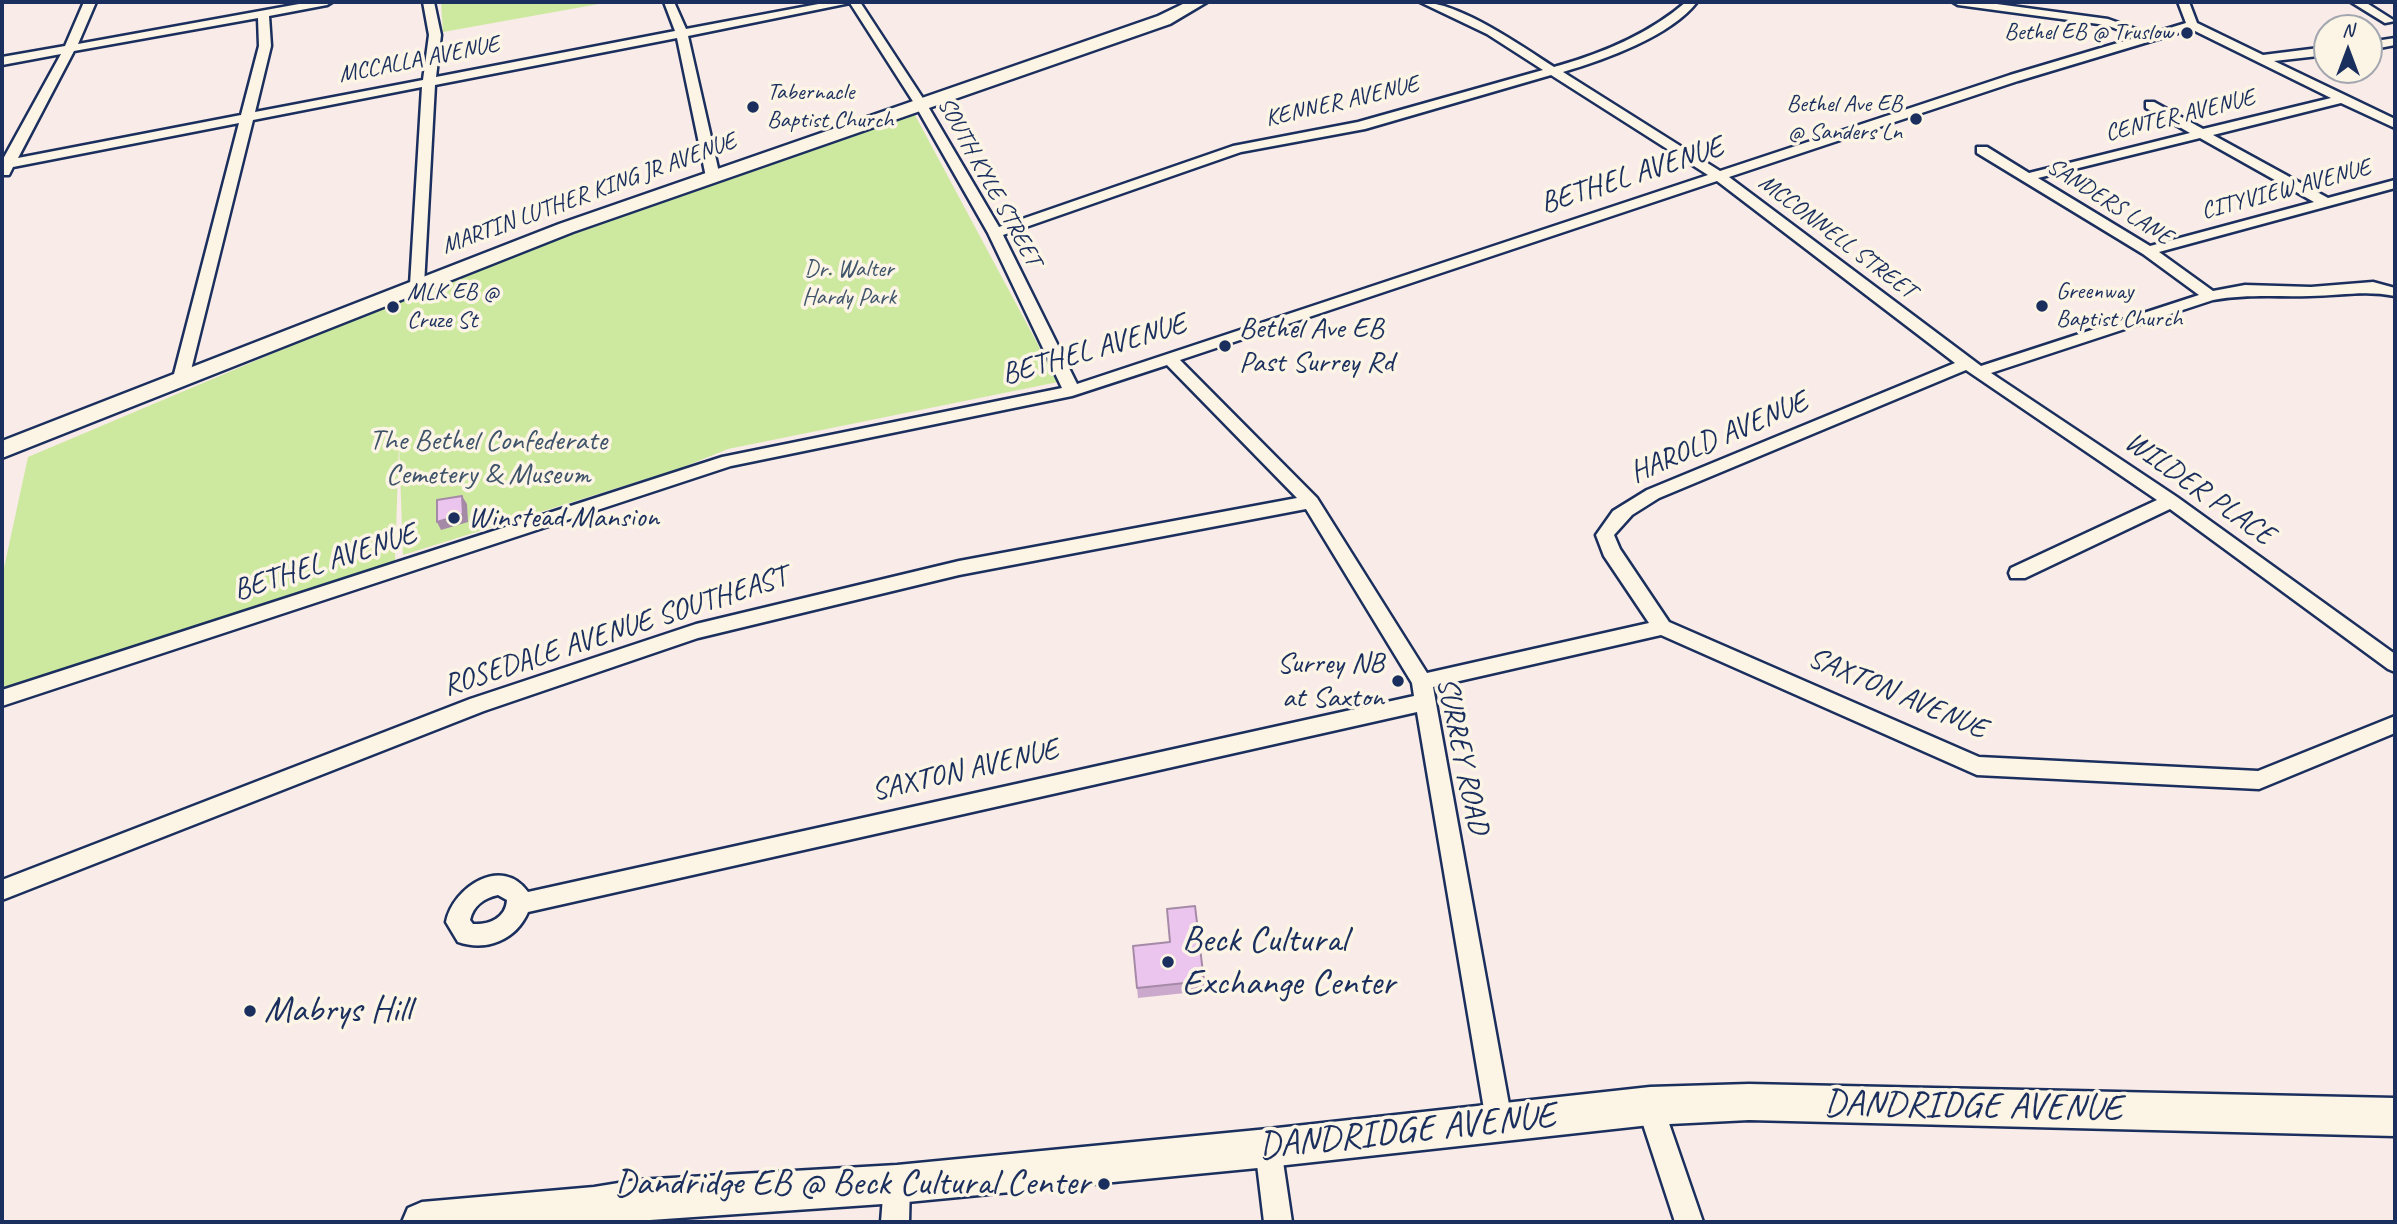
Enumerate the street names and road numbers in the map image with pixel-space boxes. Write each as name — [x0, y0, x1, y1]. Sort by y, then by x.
street label: MCCALLA AVENUE — [336, 30, 502, 90]
street label: KENNER AVENUE — [1262, 70, 1422, 134]
street label: CENTER AVENUE — [2102, 84, 2258, 148]
street label: SOUTH KYLE STREET — [931, 92, 1047, 272]
street label: MARTIN LUTHER KING JR AVENUE — [438, 127, 740, 261]
street label: BETHEL AVENUE — [1536, 130, 1728, 222]
street label: SANDERS LANE — [2041, 152, 2177, 252]
street label: CITYVIEW AVENUE — [2198, 154, 2374, 226]
street label: MCCONNELL STREET — [1753, 168, 1921, 306]
street label: BETHEL AVENUE — [998, 307, 1190, 393]
street label: HAROLD AVENUE — [1625, 384, 1813, 492]
street label: WILDER PLACE — [2117, 424, 2281, 554]
street label: BETHEL AVENUE — [229, 517, 421, 609]
street label: ROSEDALE AVENUE SOUTHEAST — [438, 559, 792, 705]
street label: SAXTON AVENUE — [1802, 640, 1992, 748]
street label: SURREY ROAD — [1428, 674, 1496, 838]
street label: SAXTON AVENUE — [868, 732, 1062, 810]
street label: DANDRIDGE AVENUE — [1824, 1082, 2122, 1132]
street label: DANDRIDGE AVENUE — [1256, 1094, 1558, 1170]

